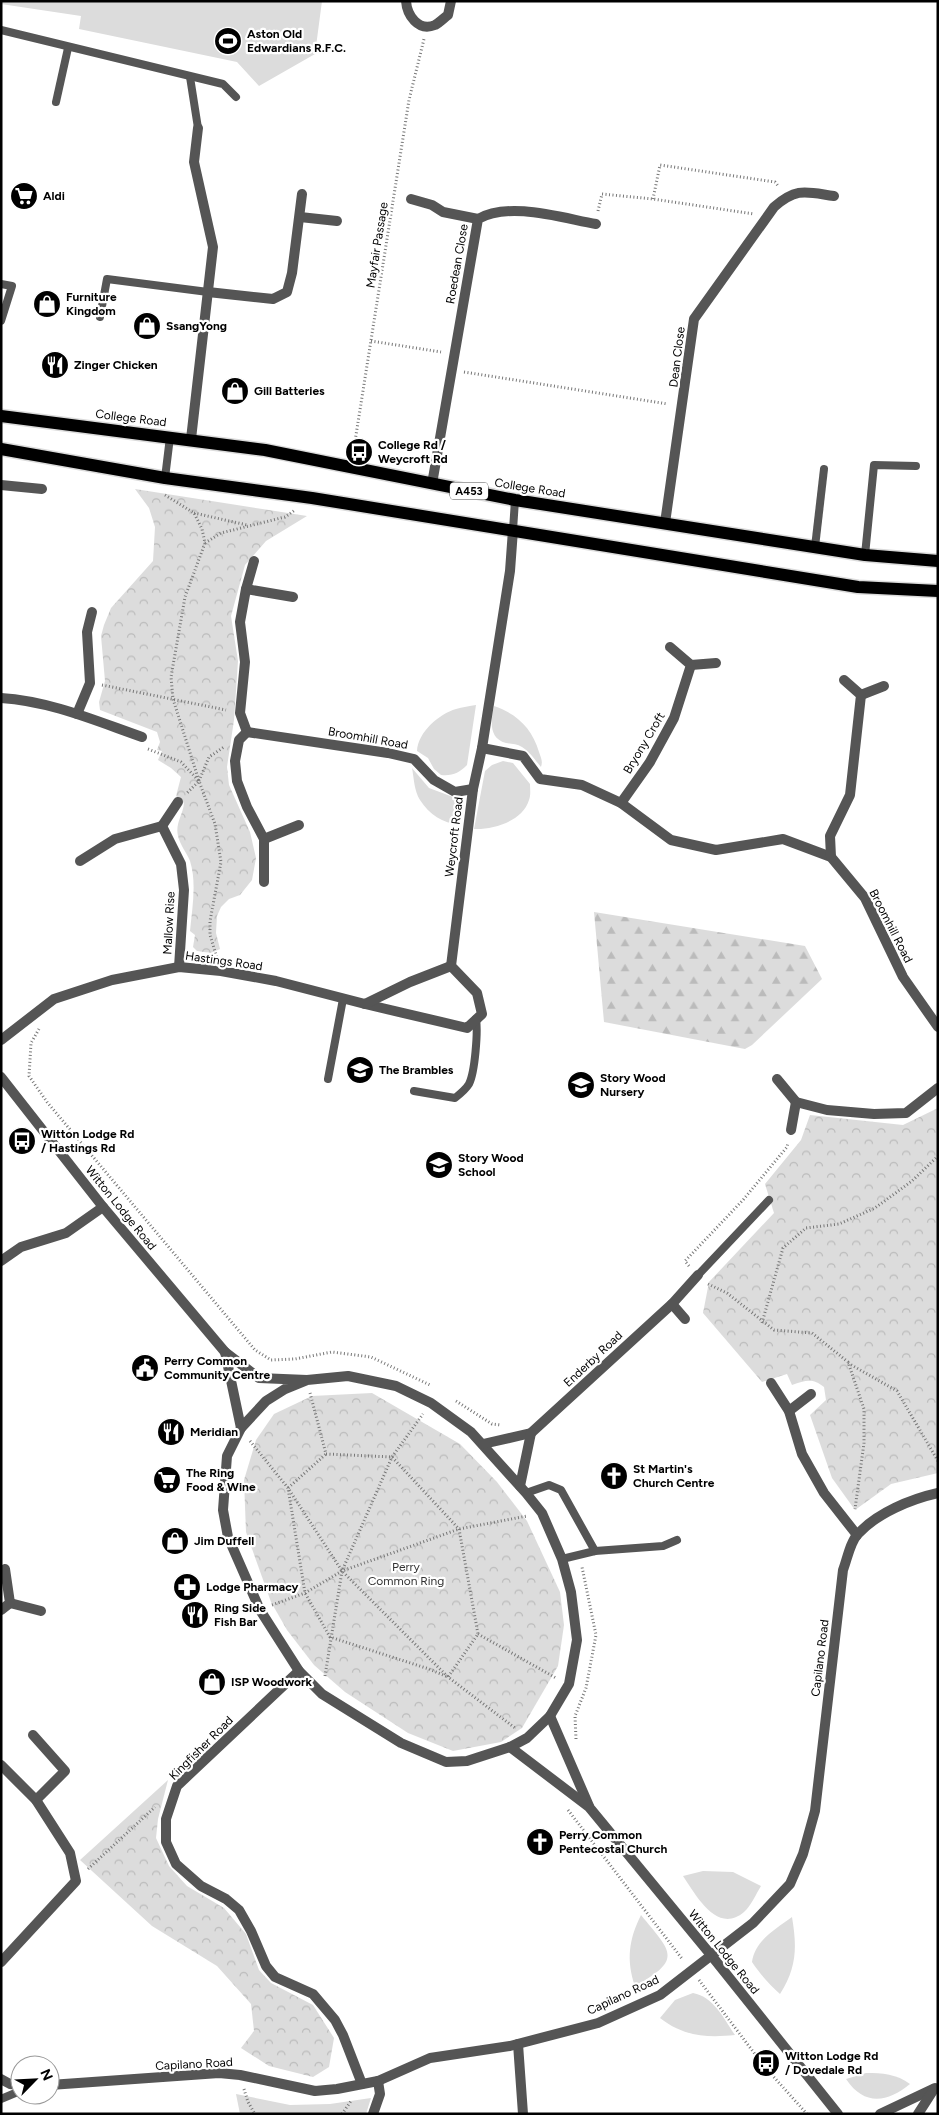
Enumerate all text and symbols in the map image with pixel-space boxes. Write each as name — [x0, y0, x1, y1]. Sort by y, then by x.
sports icon: Aston Old Edwardians R.F.C. — [213, 26, 243, 56]
place label: Aston Old Edwardians R.F.C. — [247, 27, 346, 55]
supermarket icon: Aldi — [9, 181, 39, 211]
place label: Aldi — [43, 189, 65, 203]
street label: Mayfair Passage — [363, 201, 391, 289]
street label: Roedean Close — [443, 223, 471, 305]
shop icon: Furniture Kingdom — [32, 289, 62, 319]
place label: Furniture Kingdom — [66, 290, 117, 318]
shop icon: SsangYong — [132, 311, 162, 341]
place label: SsangYong — [166, 319, 227, 333]
street label: Dean Close — [666, 325, 688, 388]
restaurant icon: Zinger Chicken — [40, 350, 70, 380]
place label: Zinger Chicken — [74, 358, 158, 372]
shop icon: Gill Batteries — [220, 376, 250, 406]
place label: Gill Batteries — [254, 384, 325, 398]
street label: College Road — [95, 407, 167, 429]
bus stop icon: College Rd / Weycroft Rd — [344, 437, 374, 467]
place label: College Rd / Weycroft Rd — [378, 438, 448, 466]
street label: College Road — [494, 475, 566, 501]
road number: A453 — [450, 482, 488, 500]
street label: Bryony Croft — [620, 709, 668, 776]
street label: Broomhill Road — [327, 724, 409, 752]
street label: Weycroft Road — [442, 796, 466, 878]
street label: Broomhill Road — [866, 887, 916, 965]
street label: Mallow Rise — [160, 891, 178, 955]
street label: Hastings Road — [184, 949, 264, 973]
school or university icon: The Brambles — [345, 1055, 375, 1085]
place label: The Brambles — [379, 1063, 454, 1077]
school or university icon: Story Wood Nursery — [566, 1070, 596, 1100]
place label: Story Wood Nursery — [600, 1071, 666, 1099]
bus stop icon: Witton Lodge Rd / Hastings Rd — [7, 1126, 37, 1156]
place label: Witton Lodge Rd / Hastings Rd — [41, 1127, 134, 1155]
school or university icon: Story Wood School — [424, 1150, 454, 1180]
place label: Story Wood School — [458, 1151, 524, 1179]
street label: Witton Lodge Road — [83, 1163, 159, 1253]
street label: Enderby Road — [561, 1328, 625, 1390]
public building icon: Perry Common Community Centre — [130, 1353, 160, 1383]
place label: Perry Common Community Centre — [164, 1354, 271, 1382]
restaurant icon: Meridian — [156, 1417, 186, 1447]
place label: Meridian — [190, 1425, 238, 1439]
church icon: St Martin's Church Centre — [599, 1461, 629, 1491]
place label: St Martin's Church Centre — [633, 1462, 715, 1490]
supermarket icon: The Ring Food & Wine — [152, 1465, 182, 1495]
place label: The Ring Food & Wine — [186, 1466, 256, 1494]
shop icon: Jim Duffell — [160, 1526, 190, 1556]
place label: Jim Duffell — [194, 1534, 254, 1548]
park label: Perry Common Ring — [368, 1560, 444, 1588]
pharmacy icon: Lodge Pharmacy — [172, 1572, 202, 1602]
place label: Lodge Pharmacy — [206, 1580, 298, 1594]
restaurant icon: Ring Side Fish Bar — [180, 1600, 210, 1630]
place label: Ring Side Fish Bar — [214, 1601, 266, 1629]
street label: Capilano Road — [808, 1619, 832, 1697]
shop icon: ISP Woodwork — [197, 1667, 227, 1697]
place label: ISP Woodwork — [231, 1675, 313, 1689]
street label: Kingfisher Road — [166, 1713, 236, 1783]
church icon: Perry Common Pentecostal Church — [525, 1827, 555, 1857]
place label: Perry Common Pentecostal Church — [559, 1828, 667, 1856]
street label: Witton Lodge Road — [686, 1907, 762, 1997]
street label: Capilano Road — [585, 1972, 661, 2018]
bus stop icon: Witton Lodge Rd / Dovedale Rd — [751, 2048, 781, 2078]
place label: Witton Lodge Rd / Dovedale Rd — [785, 2049, 878, 2077]
north arrow — [10, 2055, 60, 2105]
street label: Capilano Road — [155, 2055, 233, 2073]
text: N — [36, 2067, 56, 2083]

